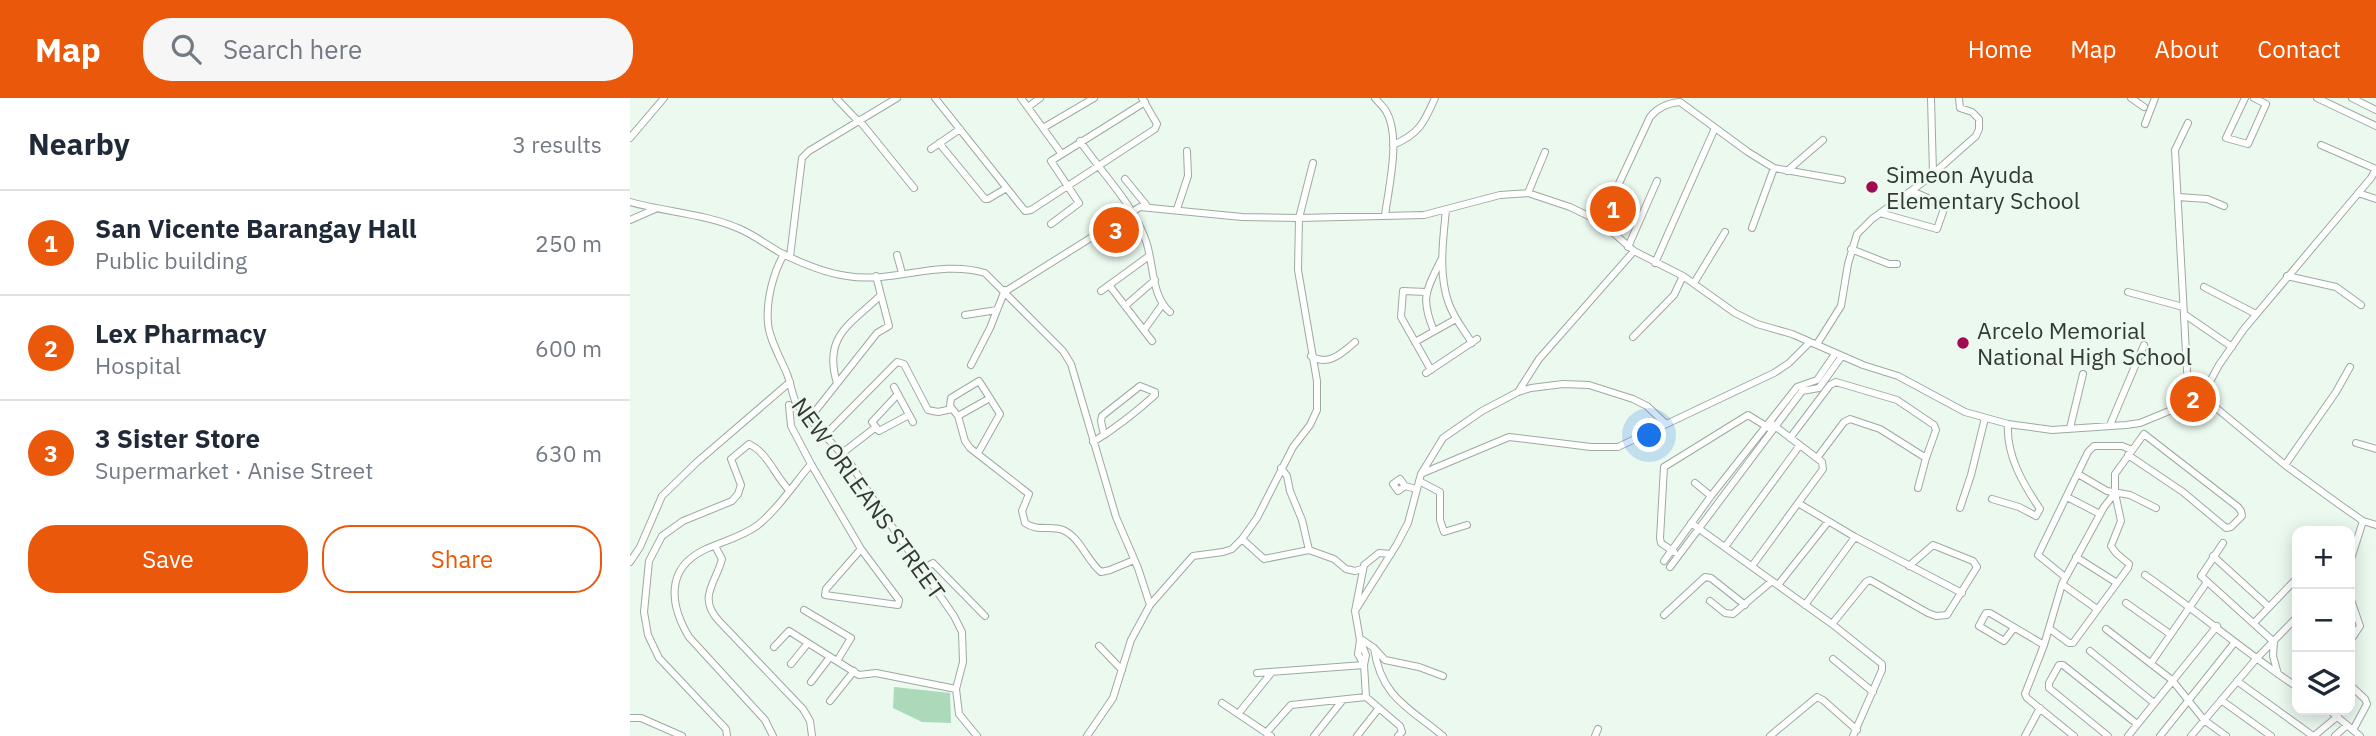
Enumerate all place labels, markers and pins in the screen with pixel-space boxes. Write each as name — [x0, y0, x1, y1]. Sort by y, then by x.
place label: Simeon Ayuda Elementary School — [1886, 159, 2080, 215]
marker: Simeon Ayuda Elementary School — [1864, 179, 1880, 195]
pin: 1 — [1590, 183, 1636, 235]
pin: 3 — [1093, 204, 1139, 256]
place label: Arcelo Memorial National High School — [1977, 315, 2192, 371]
marker: Arcelo Memorial National High School — [1955, 335, 1971, 351]
pin: 2 — [2170, 373, 2216, 425]

